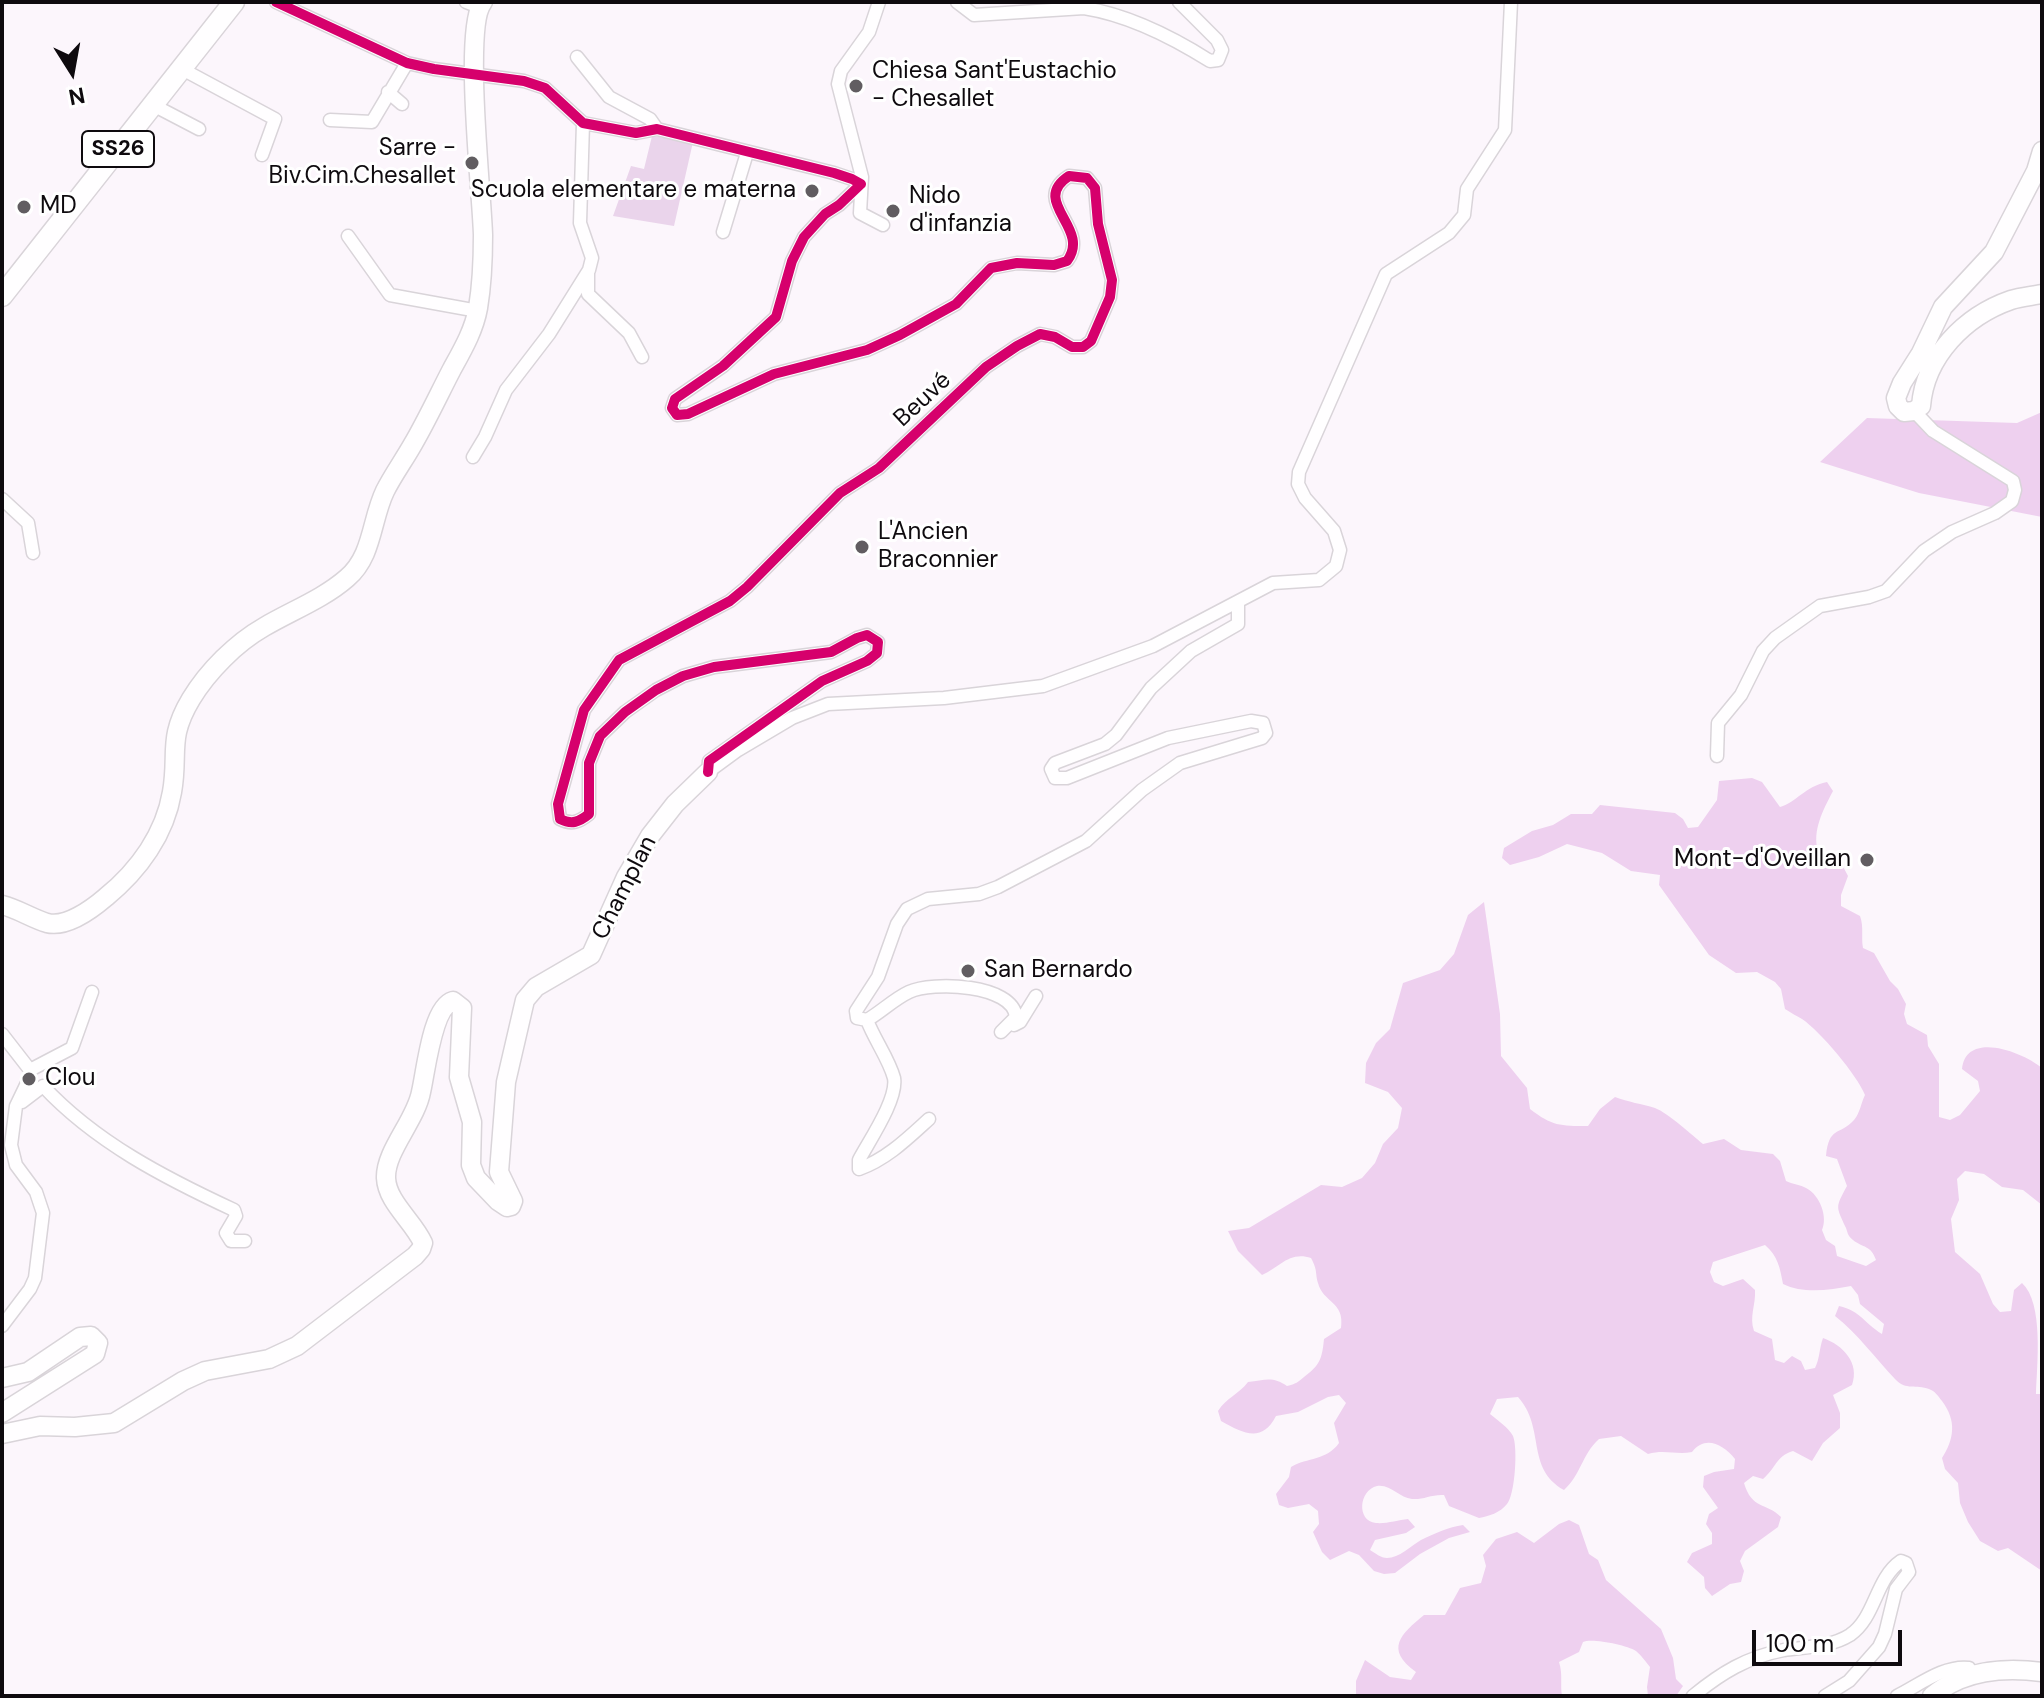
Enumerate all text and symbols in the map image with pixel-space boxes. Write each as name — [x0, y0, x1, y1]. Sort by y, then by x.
north arrow — [32, 32, 112, 112]
place label: Chiesa Sant'Eustachio - Chesallet — [872, 58, 1117, 114]
marker: Chiesa Sant'Eustachio - Chesallet — [847, 77, 865, 95]
text: N — [66, 80, 87, 112]
road number: SS26 — [82, 131, 154, 167]
place label: Sarre - Biv.Cim.Chesallet — [269, 135, 456, 191]
marker: Sarre - Biv.Cim.Chesallet — [463, 154, 481, 172]
place label: Scuola elementare e materna — [471, 177, 796, 205]
marker: Scuola elementare e materna — [803, 182, 821, 200]
place label: Nido d'infanzia — [909, 183, 1012, 239]
place label: MD — [40, 193, 77, 221]
marker: MD — [15, 198, 33, 216]
marker: Nido d'infanzia — [884, 202, 902, 220]
street label: Beuvé — [888, 366, 958, 434]
place label: L'Ancien Braconnier — [878, 519, 998, 575]
marker: L'Ancien Braconnier — [853, 538, 871, 556]
street label: Champlan — [587, 831, 663, 945]
place label: Mont-d'Oveillan — [1674, 846, 1851, 874]
marker: Mont-d'Oveillan — [1858, 851, 1876, 869]
place label: San Bernardo — [984, 957, 1133, 985]
marker: San Bernardo — [959, 962, 977, 980]
place label: Clou — [45, 1065, 96, 1093]
marker: Clou — [20, 1070, 38, 1088]
scale bar — [1756, 1614, 1906, 1664]
text: 100 m — [1766, 1628, 1834, 1659]

